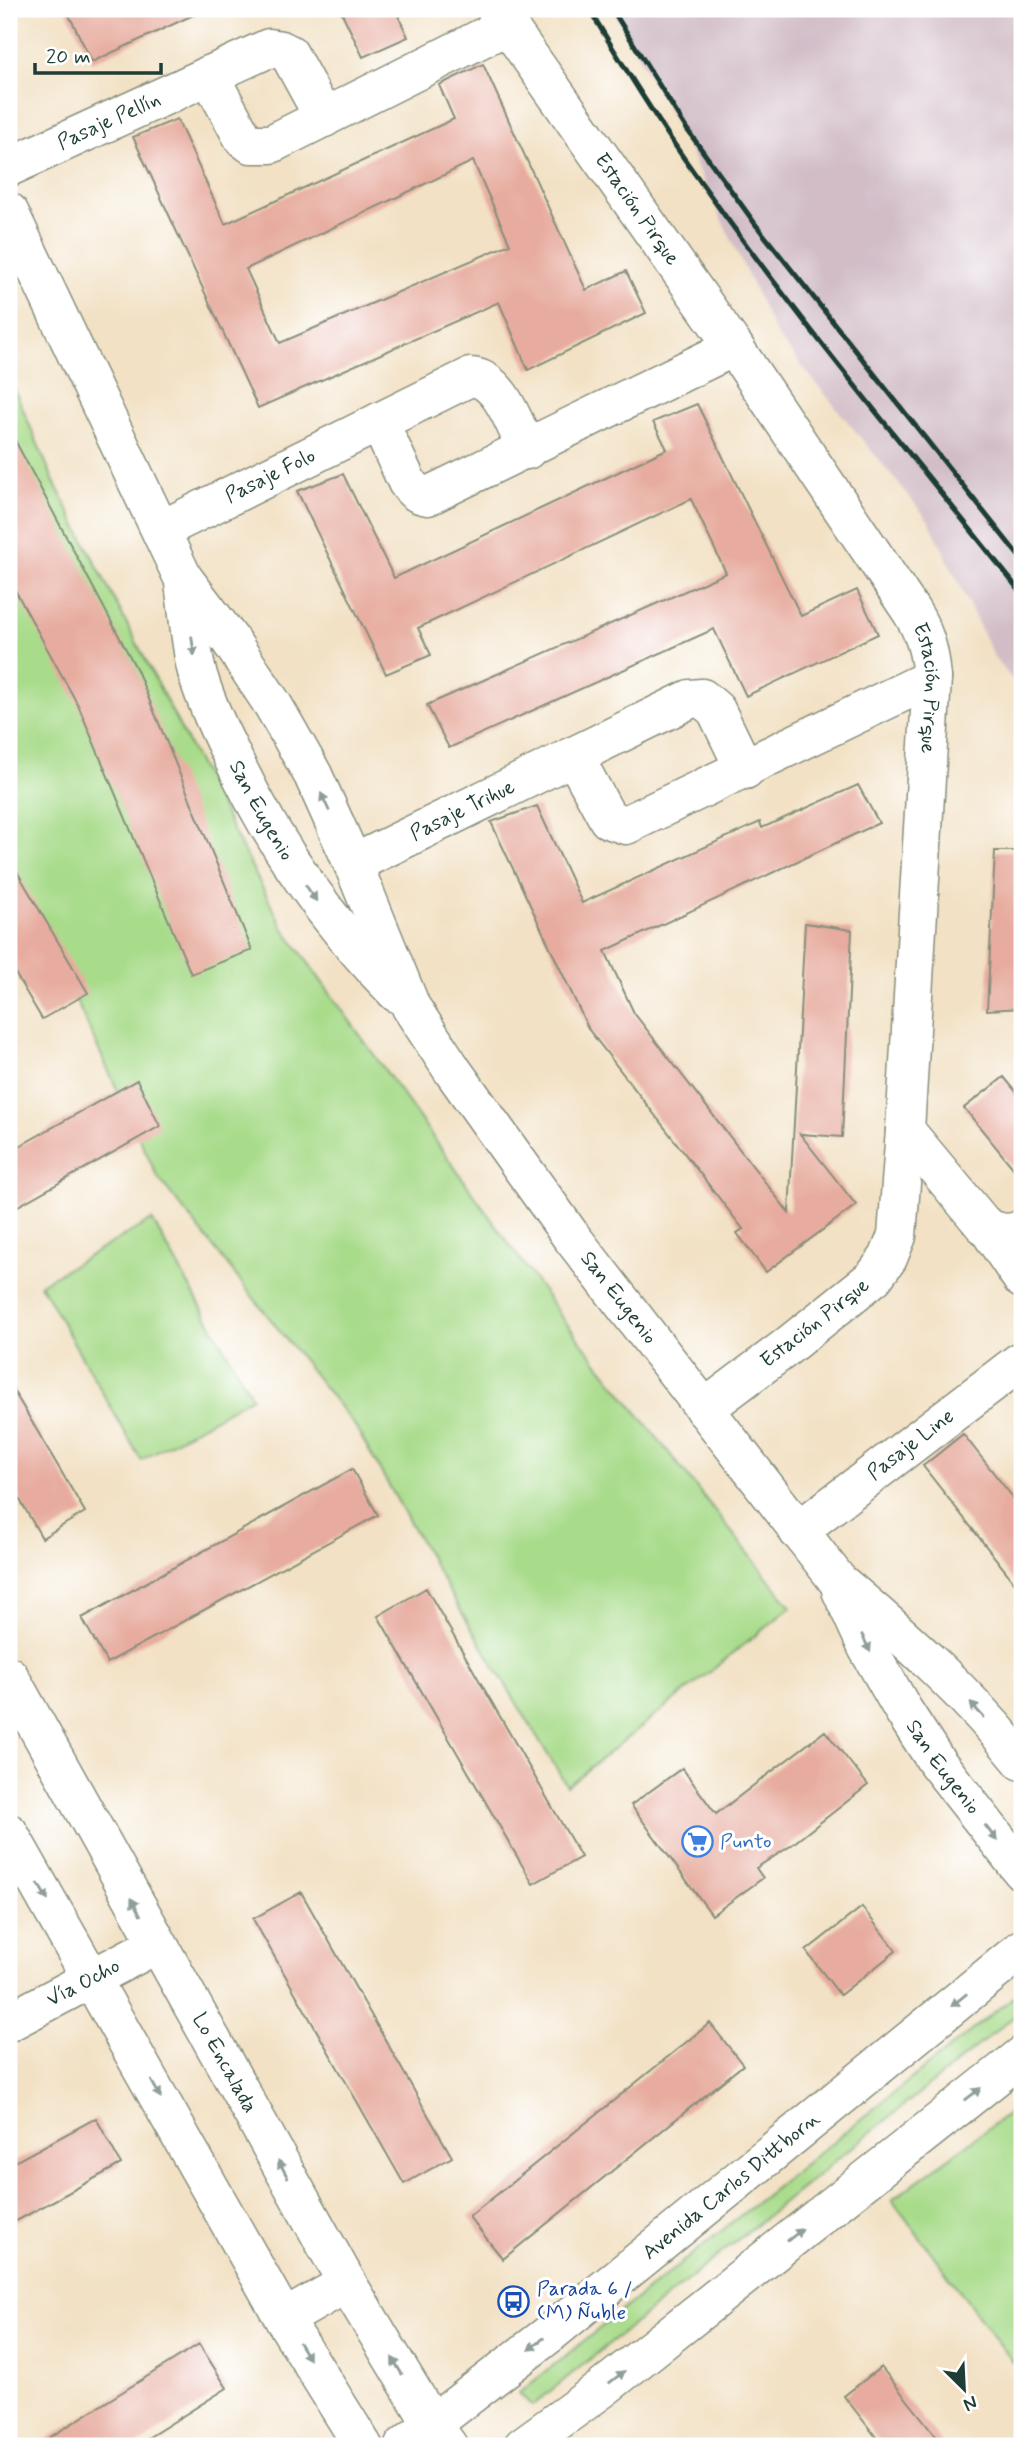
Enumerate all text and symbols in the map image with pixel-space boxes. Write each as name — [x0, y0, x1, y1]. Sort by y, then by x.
scale bar — [35, 32, 161, 76]
text: 20 m — [46, 43, 91, 71]
street label: Pasaje Pellín — [53, 85, 165, 157]
street label: Estación Pirque — [588, 147, 686, 271]
street label: Pasaje Folo — [220, 442, 320, 510]
street label: Estación Pirque — [906, 618, 946, 754]
one-way arrow — [188, 635, 199, 657]
street label: San Eugenio — [222, 756, 300, 866]
street label: Pasaje Trihue — [405, 773, 520, 848]
one-way arrow — [319, 792, 331, 812]
one-way arrow — [305, 883, 318, 903]
street label: San Eugenio — [574, 1245, 664, 1350]
street label: Estación Pirque — [755, 1271, 875, 1375]
street label: Pasaje Line — [862, 1403, 960, 1487]
one-way arrow — [860, 1633, 872, 1653]
one-way arrow — [970, 1702, 986, 1719]
street label: San Eugenio — [899, 1715, 987, 1820]
one-way arrow — [984, 1823, 999, 1841]
supermarket icon: Punto — [680, 1825, 714, 1859]
place label: Punto — [720, 1828, 771, 1856]
one-way arrow — [37, 1882, 49, 1901]
one-way arrow — [130, 1897, 142, 1916]
street label: Vía Ocho — [42, 1952, 125, 2014]
one-way arrow — [951, 1992, 968, 2007]
street label: Lo Encalada — [185, 2008, 264, 2118]
one-way arrow — [150, 2080, 162, 2099]
one-way arrow — [964, 2086, 982, 2101]
street label: Avenida Carlos Dittborn — [637, 2105, 826, 2267]
one-way arrow — [277, 2159, 289, 2179]
one-way arrow — [786, 2228, 804, 2243]
place label: Parada 6 / (M) Ñuble — [537, 2275, 633, 2327]
bus stop icon: Parada 6 / (M) Ñuble — [497, 2284, 531, 2318]
one-way arrow — [527, 2337, 545, 2352]
one-way arrow — [298, 2342, 310, 2361]
north arrow — [930, 2354, 1000, 2424]
one-way arrow — [391, 2356, 404, 2375]
one-way arrow — [607, 2369, 625, 2384]
text: N — [959, 2389, 981, 2417]

